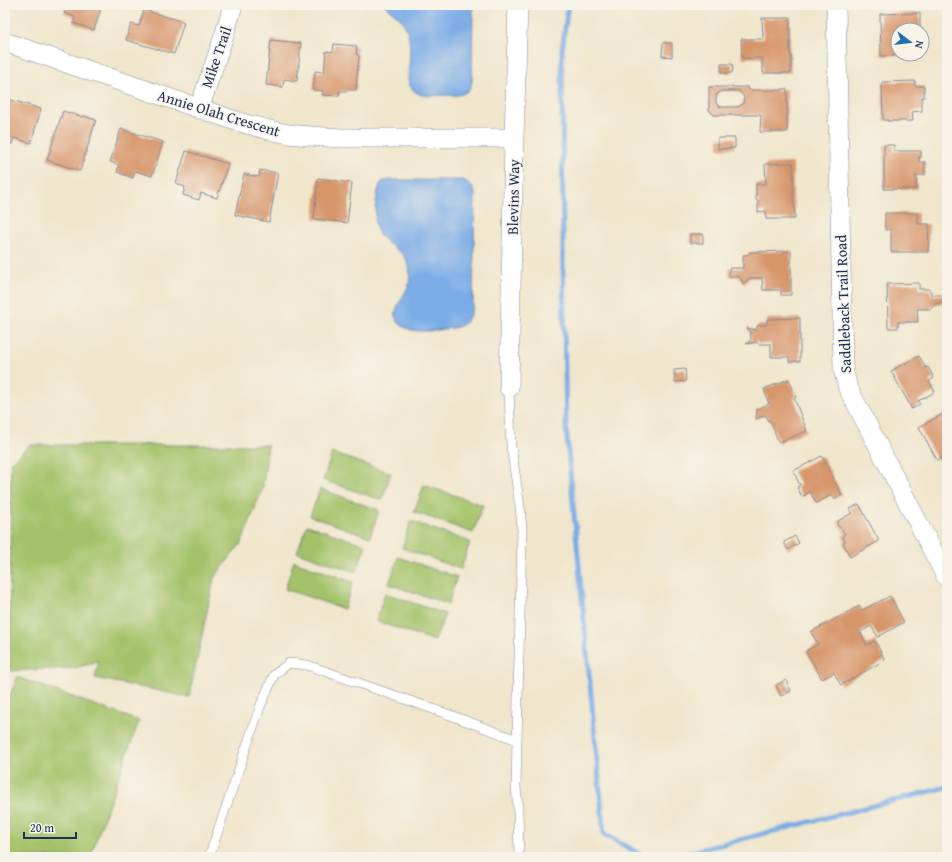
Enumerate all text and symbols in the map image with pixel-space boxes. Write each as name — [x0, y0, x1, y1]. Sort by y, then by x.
north arrow — [890, 22, 930, 62]
street label: Mike Trail — [196, 23, 236, 91]
text: N — [911, 39, 928, 51]
street label: Annie Olah Crescent — [155, 84, 284, 142]
street label: Blevins Way — [502, 158, 524, 235]
street label: Saddleback Trail Road — [830, 234, 856, 374]
scale bar — [24, 814, 76, 840]
text: 20 m — [30, 819, 54, 836]

